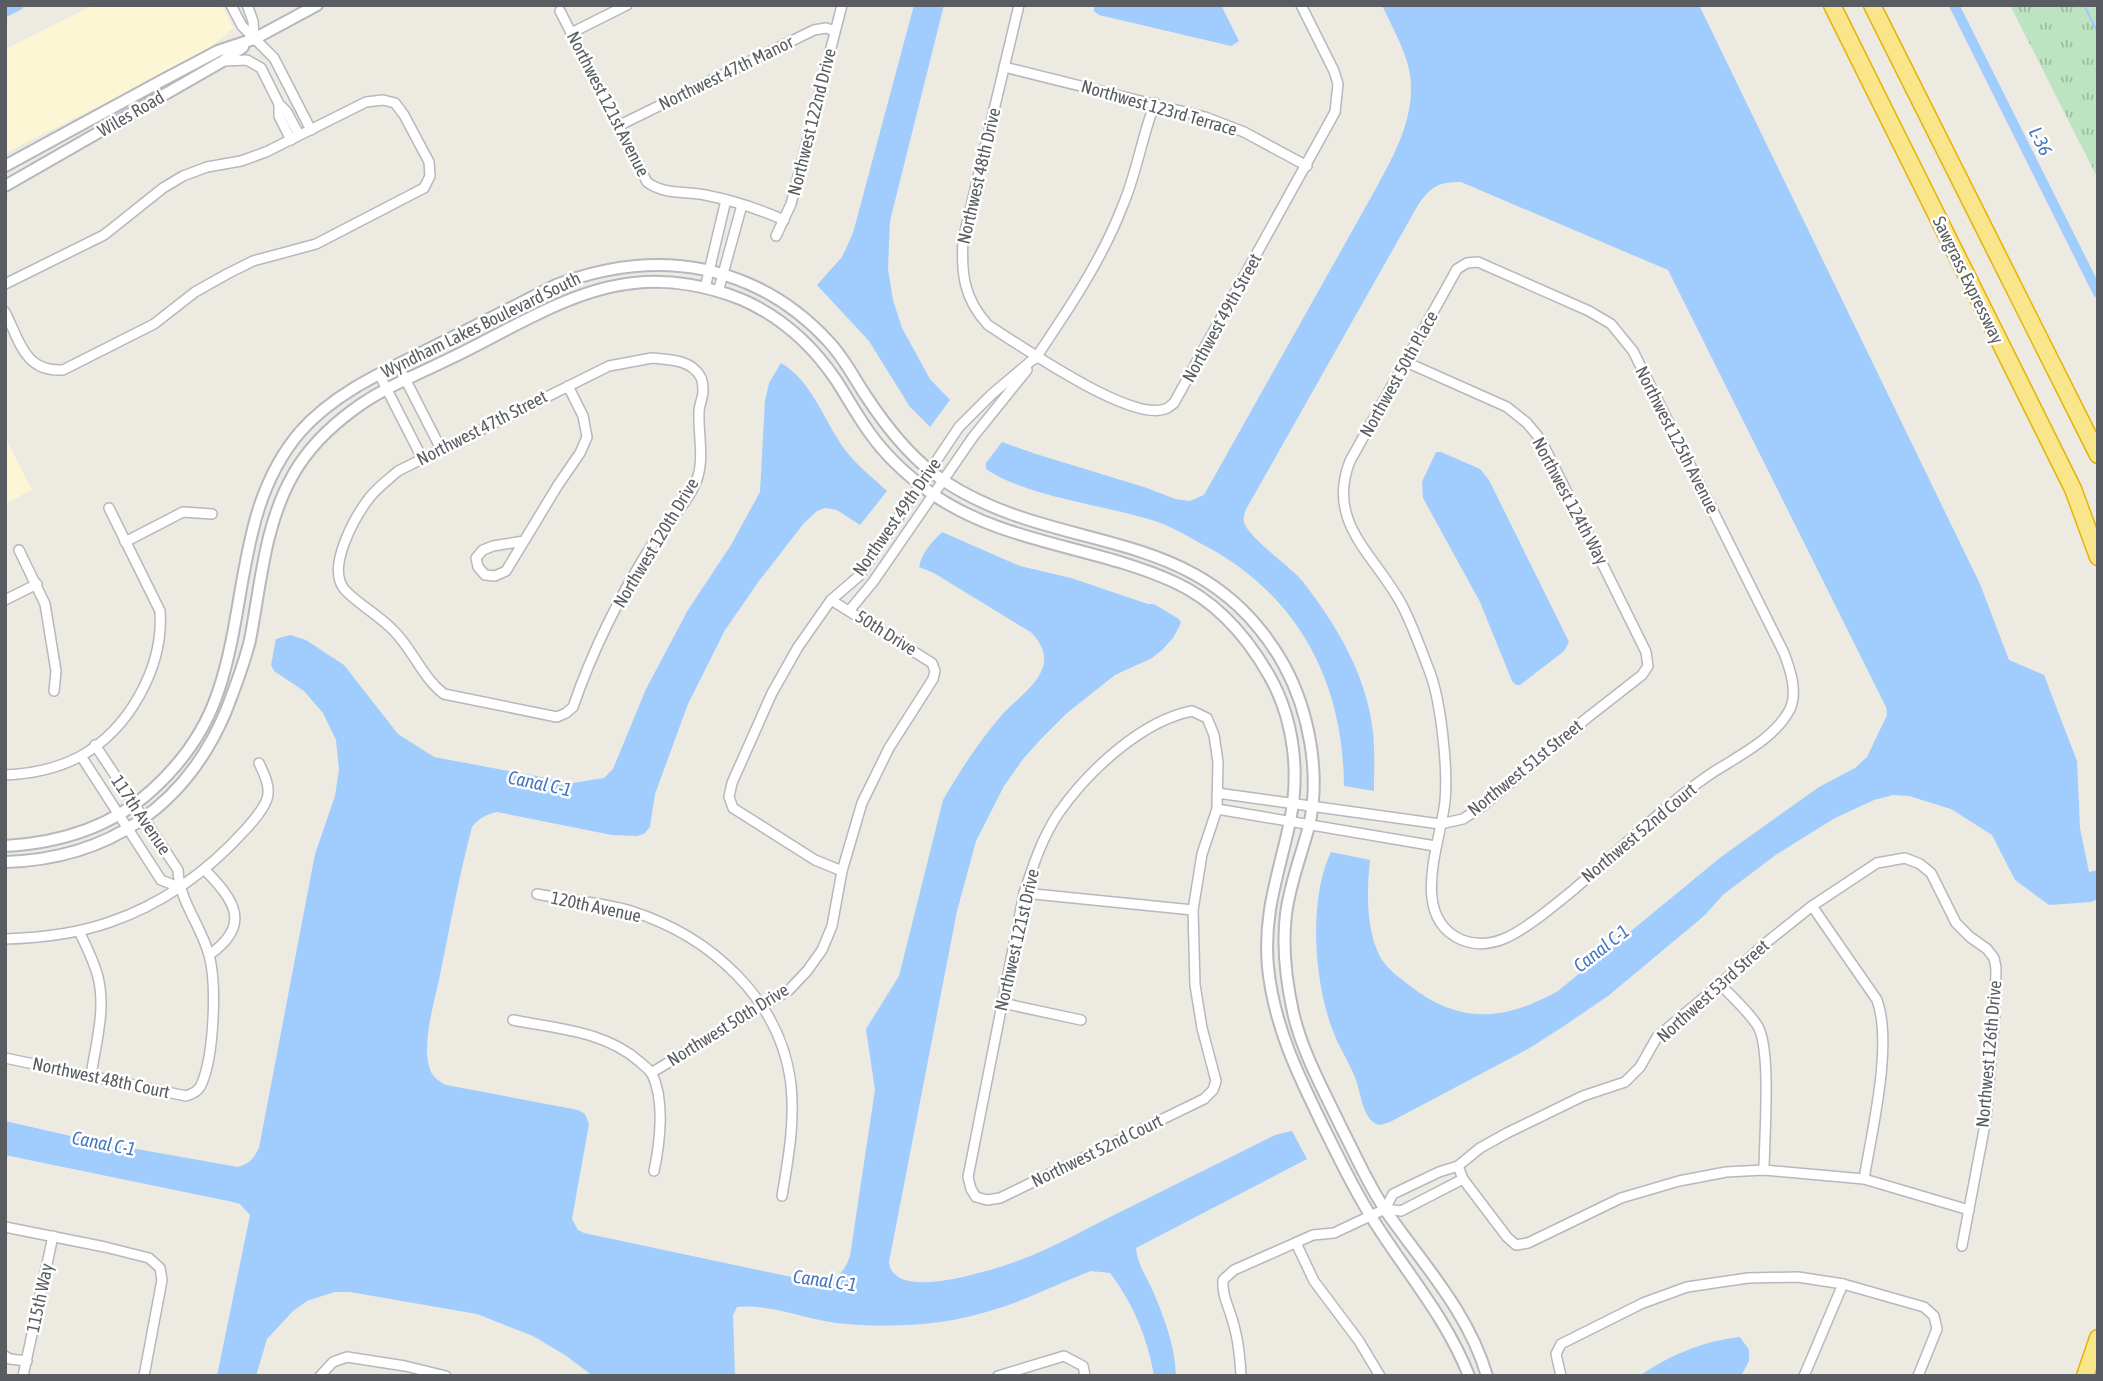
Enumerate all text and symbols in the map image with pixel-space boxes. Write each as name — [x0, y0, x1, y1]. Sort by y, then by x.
street label: Northwest 121st Avenue — [563, 28, 654, 180]
street label: Northwest 47th Manor — [655, 31, 797, 114]
street label: Northwest 122nd Drive — [783, 46, 840, 198]
street label: Northwest 123rd Terrace — [1079, 75, 1239, 140]
street label: Wiles Road — [94, 86, 168, 141]
street label: Northwest 48th Drive — [953, 106, 1004, 246]
water label: L-36 — [2025, 123, 2057, 159]
street label: Sawgrass Expressway — [1929, 213, 2008, 347]
street label: Northwest 49th Street — [1178, 250, 1266, 386]
street label: Wyndham Lakes Boulevard South — [378, 267, 584, 382]
street label: Northwest 50th Place — [1355, 307, 1442, 440]
street label: Northwest 125th Avenue — [1631, 363, 1724, 517]
street label: Northwest 47th Street — [413, 386, 551, 470]
street label: Northwest 124th Way — [1528, 434, 1613, 568]
street label: Northwest 49th Drive — [848, 454, 945, 580]
street label: Northwest 120th Drive — [609, 474, 703, 611]
street label: 50th Drive — [852, 606, 921, 660]
street label: Northwest 51st Street — [1463, 715, 1586, 820]
water label: Canal C-1 — [506, 766, 574, 800]
street label: 117th Avenue — [107, 771, 176, 859]
street label: Northwest 52nd Court — [1577, 779, 1700, 887]
street label: Northwest 121st Drive — [990, 867, 1043, 1013]
street label: 120th Avenue — [549, 887, 643, 926]
water label: Canal C-1 — [1569, 920, 1633, 976]
street label: Northwest 53rd Street — [1652, 935, 1773, 1046]
street label: Northwest 50th Drive — [663, 979, 792, 1070]
street label: Northwest 126th Drive — [1972, 980, 2005, 1128]
street label: Northwest 48th Court — [31, 1053, 172, 1102]
street label: Northwest 52nd Court — [1028, 1110, 1166, 1191]
water label: Canal C-1 — [70, 1126, 138, 1160]
street label: 115th Way — [22, 1261, 57, 1334]
water label: Canal C-1 — [792, 1265, 858, 1295]

